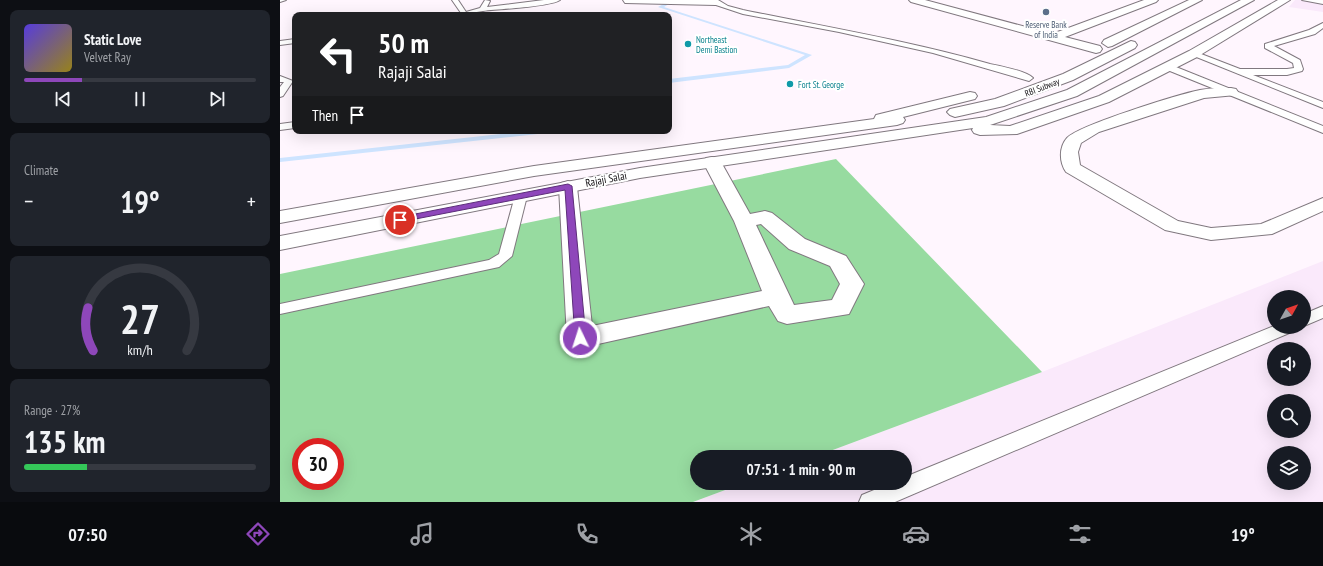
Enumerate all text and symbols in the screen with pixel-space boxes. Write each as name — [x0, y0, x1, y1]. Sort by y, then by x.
marker: Reserve Bank of India — [1041, 7, 1051, 17]
place label: Reserve Bank of India — [1025, 19, 1067, 40]
text: 50 m — [378, 24, 429, 61]
icon: left — [312, 28, 364, 80]
text: Static Love — [84, 30, 142, 49]
place label: Northeast Demi Bastion — [696, 34, 737, 55]
marker: Northeast Demi Bastion — [683, 39, 693, 49]
text: Velvet Ray — [84, 49, 131, 66]
text: Rajaji Salai — [378, 60, 447, 83]
street label: RBI Subway — [1023, 75, 1062, 99]
marker: Fort St. George — [785, 79, 795, 89]
place label: Fort St. George — [798, 79, 844, 90]
icon: previous — [52, 88, 74, 110]
icon: pause — [129, 88, 151, 110]
icon: next — [206, 88, 228, 110]
icon: arrive — [346, 104, 368, 126]
text: Then — [312, 106, 338, 125]
text: Climate — [24, 162, 58, 179]
street label: Rajaji Salai — [584, 168, 628, 190]
text: 19° — [120, 182, 160, 221]
text: − — [24, 187, 33, 215]
text: + — [247, 187, 256, 215]
pin — [383, 203, 417, 237]
icon: arrive — [389, 209, 411, 231]
north arrow — [1267, 290, 1311, 334]
map controls — [1267, 290, 1311, 490]
text: 27 — [120, 291, 160, 344]
position arrow — [559, 317, 601, 359]
text: km/h — [127, 339, 153, 358]
button: sound — [1267, 342, 1311, 386]
button: search — [1267, 394, 1311, 438]
text: Range · 27% — [24, 402, 80, 419]
text: 135 km — [24, 422, 105, 461]
speed limit sign: 30 — [292, 438, 344, 490]
button: layers — [1267, 446, 1311, 490]
text: 07:51 · 1 min · 90 m — [747, 460, 855, 479]
icon: directions — [244, 520, 272, 548]
icon: music — [408, 520, 436, 548]
icon: phone — [573, 520, 601, 548]
icon: climate — [737, 520, 765, 548]
icon: car — [902, 520, 930, 548]
icon: filters — [1066, 520, 1094, 548]
text: 07:50 — [68, 523, 107, 546]
text: 19° — [1231, 523, 1255, 546]

